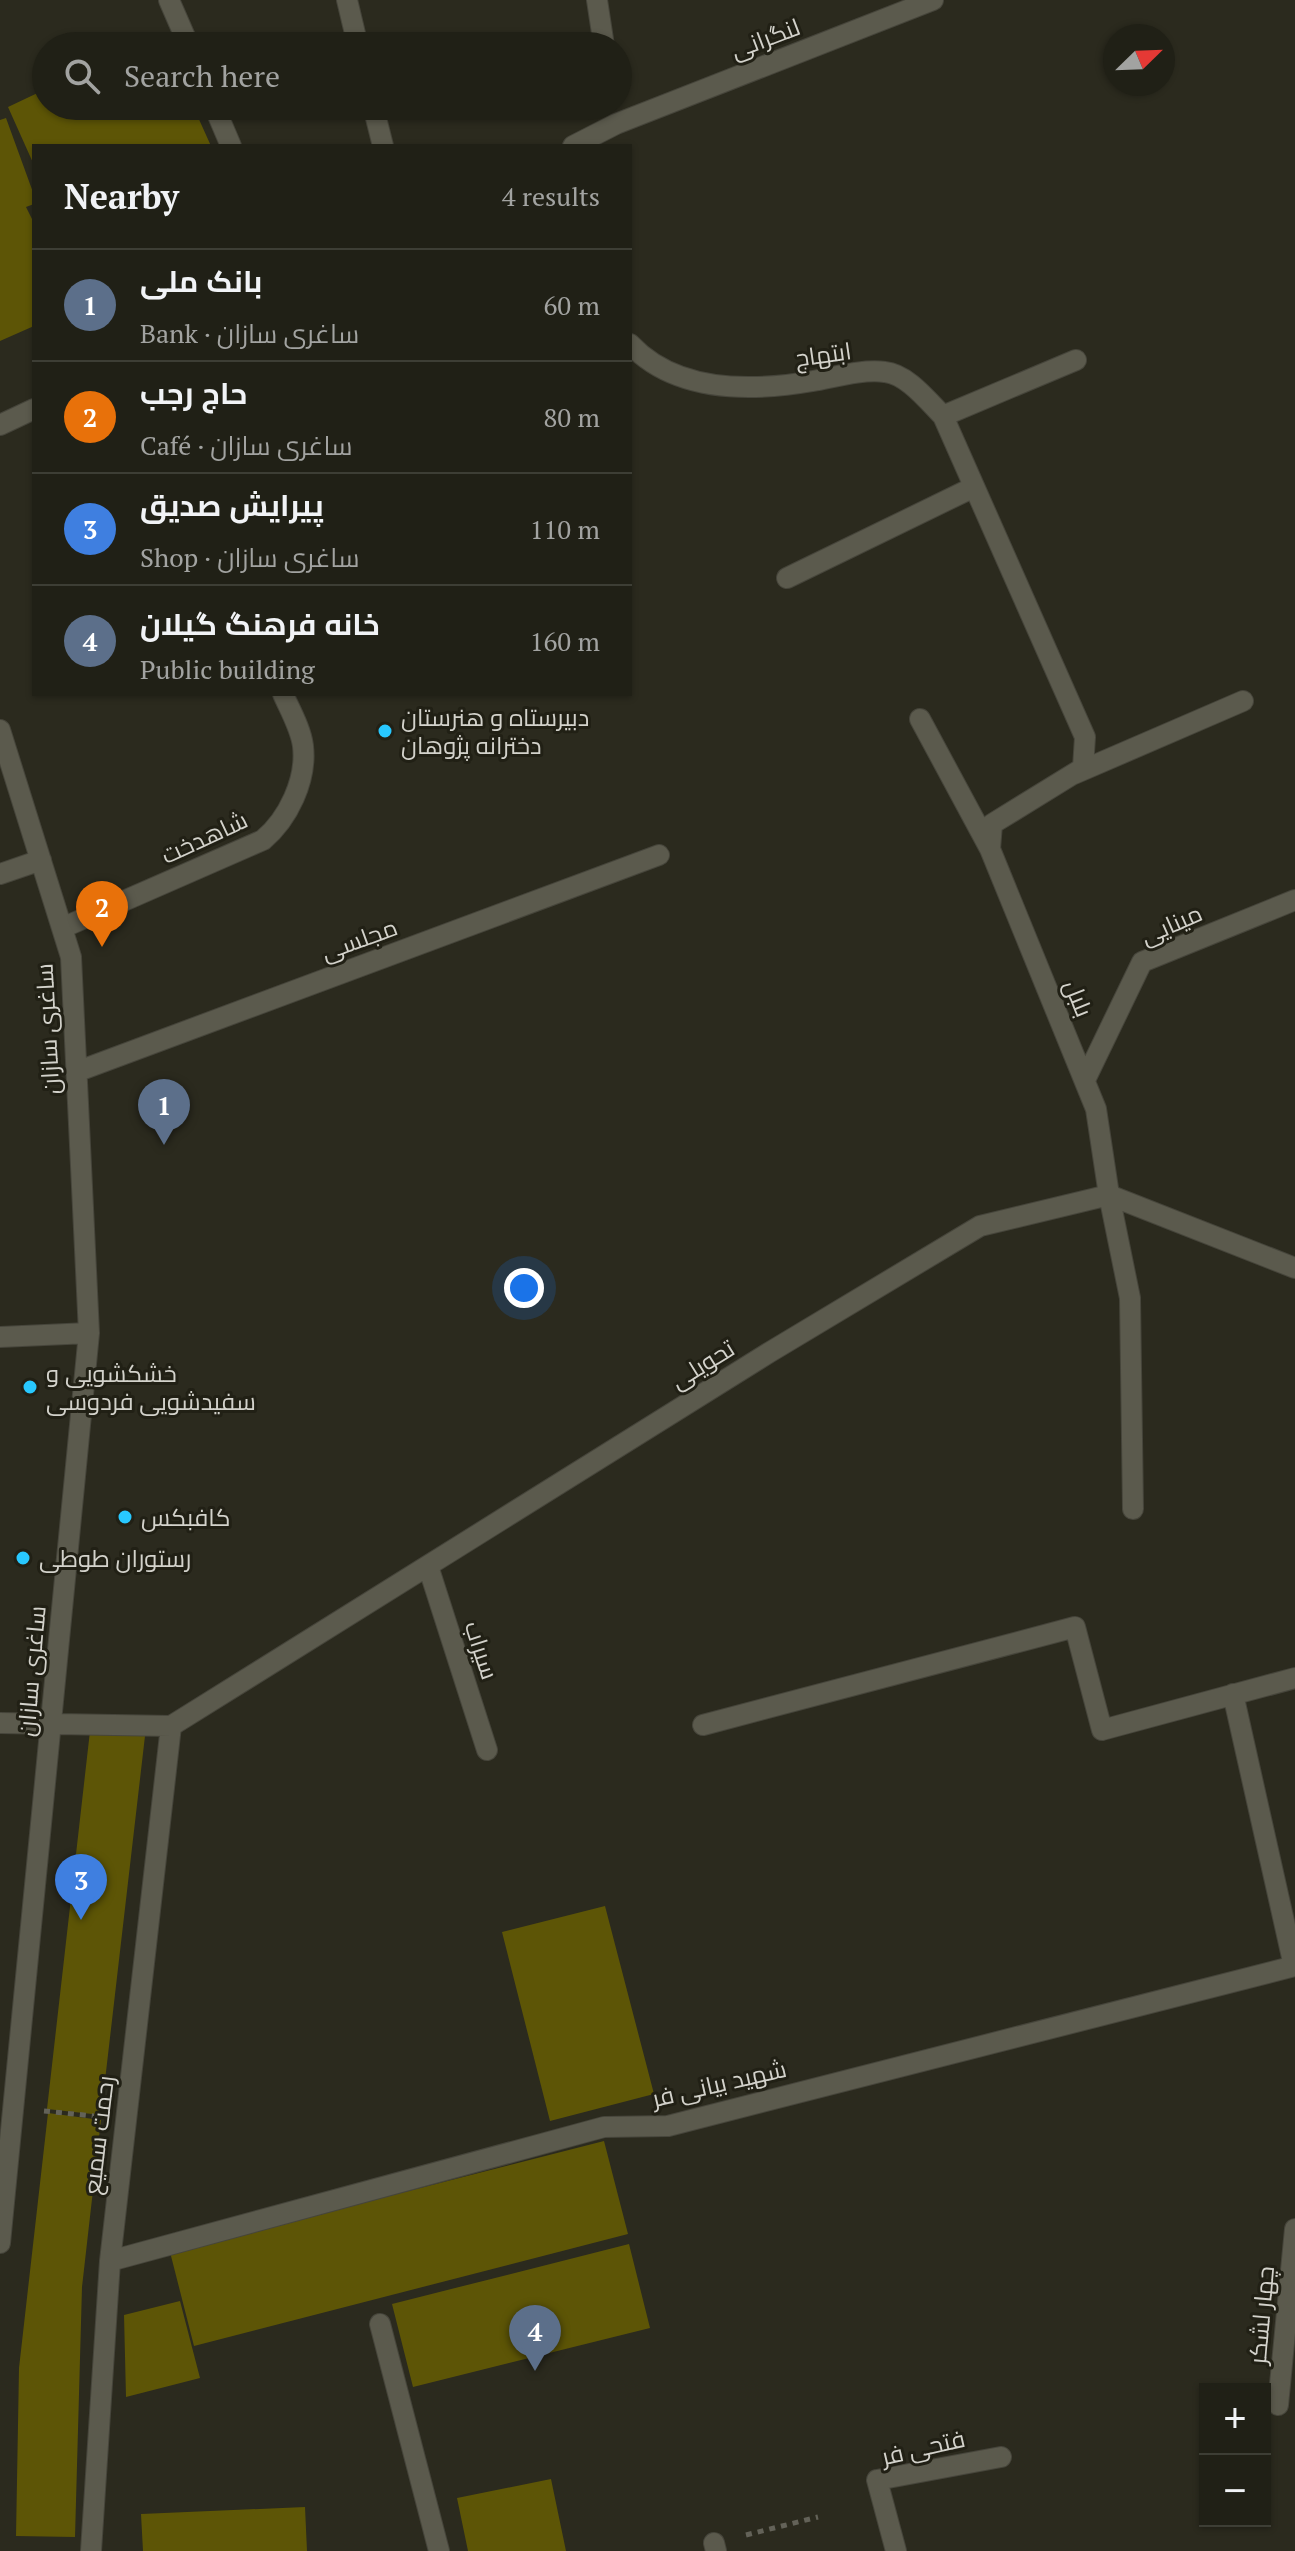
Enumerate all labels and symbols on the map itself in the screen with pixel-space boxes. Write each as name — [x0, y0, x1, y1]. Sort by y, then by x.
street label: لنگرانی — [726, 10, 804, 66]
north arrow — [1103, 24, 1175, 96]
street label: ابتهاج — [793, 334, 853, 375]
place label: دبیرستاه و هنرستان دخترانه پژوهان — [401, 701, 589, 762]
marker: دبیرستاه و هنرستان دخترانه پژوهان — [376, 722, 394, 740]
street label: شاهدخت — [156, 803, 252, 871]
pin: 2 — [76, 881, 128, 947]
street label: مینایی — [1135, 896, 1207, 952]
street label: مجلسی — [316, 910, 402, 968]
street label: ساغری سازان — [28, 963, 66, 1095]
street label: بلبل — [1057, 975, 1101, 1021]
pin: 1 — [138, 1079, 190, 1145]
your location — [504, 1268, 544, 1308]
street label: تحویلی — [664, 1332, 741, 1396]
place label: خشکشویی و سفیدشویی فردوسی — [46, 1357, 256, 1417]
marker: خشکشویی و سفیدشویی فردوسی — [21, 1378, 39, 1396]
place label: کافبکس — [141, 1501, 230, 1533]
marker: کافبکس — [116, 1508, 134, 1526]
place label: رستوران طوطی — [39, 1542, 191, 1574]
marker: رستوران طوطی — [14, 1549, 32, 1567]
street label: ساغری سازان — [9, 1604, 53, 1738]
street label: سیراب — [458, 1617, 506, 1683]
pin: 3 — [55, 1854, 107, 1920]
street label: شهید بیانی فر — [647, 2052, 789, 2114]
street label: رحمت سمیع — [75, 2074, 122, 2196]
street label: چهار لشکر — [1241, 2264, 1282, 2368]
pin: 4 — [509, 2305, 561, 2371]
street label: فتحی فر — [876, 2422, 968, 2473]

